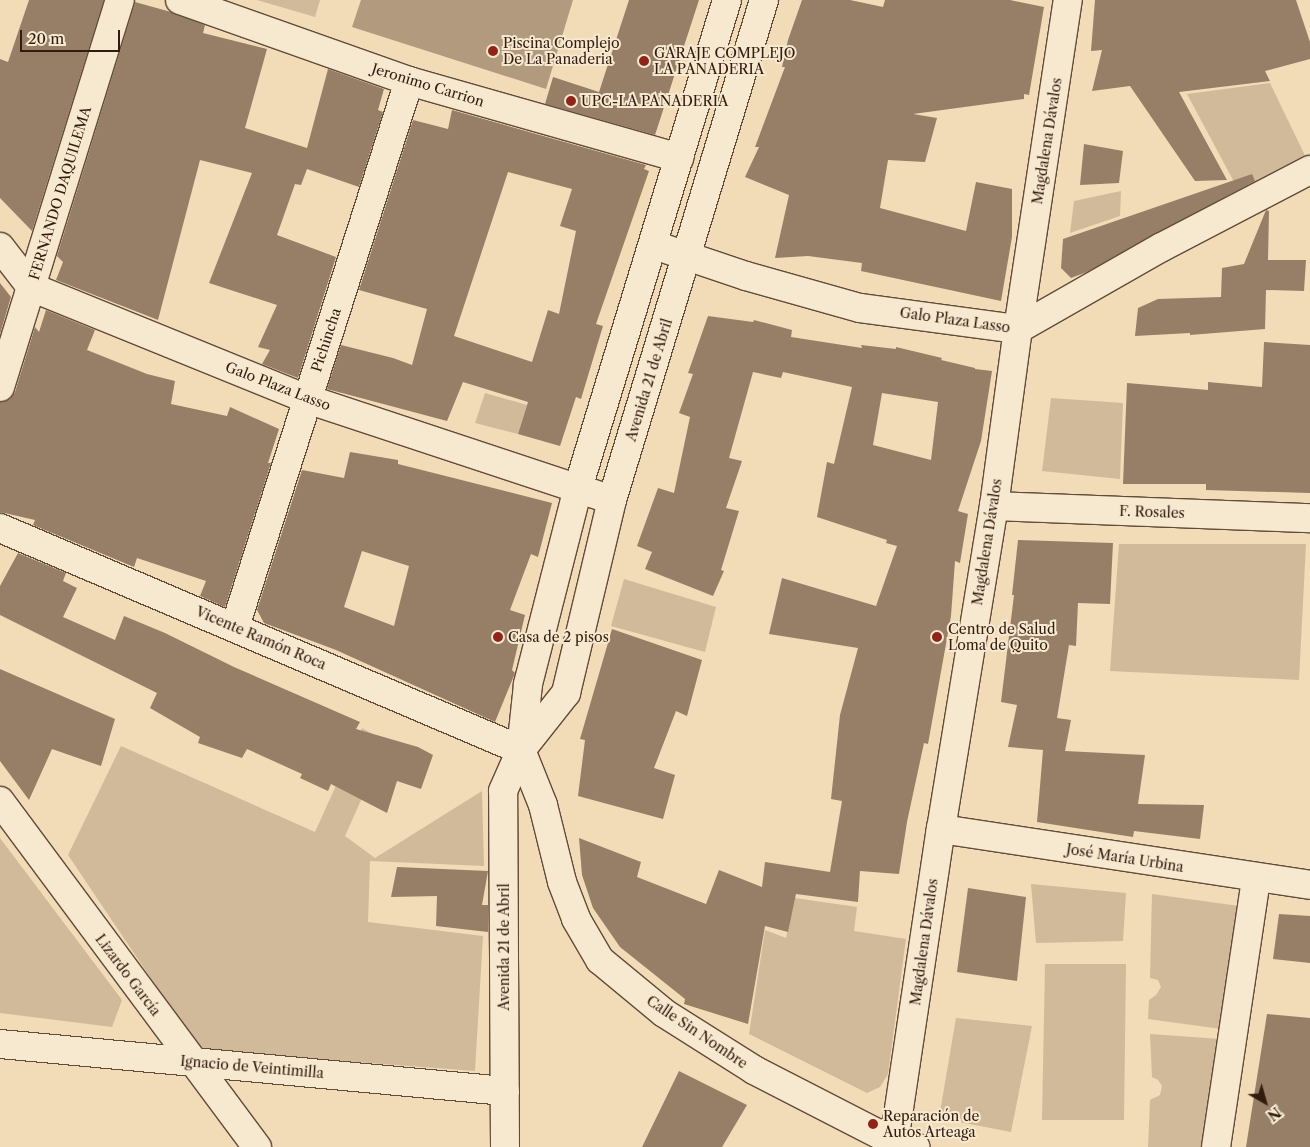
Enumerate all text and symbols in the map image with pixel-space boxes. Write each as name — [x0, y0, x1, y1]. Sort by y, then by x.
scale bar — [22, 20, 122, 52]
text: 20 m — [28, 29, 64, 48]
place label: Piscina Complejo De La Panaderia — [503, 35, 620, 68]
marker: Piscina Complejo De La Panaderia — [487, 45, 499, 57]
place label: GARAJE COMPLEJO LA PANADERIA — [654, 45, 795, 78]
marker: GARAJE COMPLEJO LA PANADERIA — [638, 55, 650, 67]
street label: Jeronimo Carrion — [370, 60, 486, 110]
street label: Magdalena Dávalos — [1029, 76, 1065, 206]
place label: UPC-LA PANADERIA — [581, 93, 729, 109]
marker: UPC-LA PANADERIA — [565, 95, 577, 107]
street label: FERNANDO DAQUILEMA — [26, 104, 94, 282]
street label: Galo Plaza Lasso — [899, 304, 1011, 336]
street label: Pichincha — [308, 306, 344, 374]
street label: Avenida 21 de Abril — [622, 316, 676, 444]
street label: Galo Plaza Lasso — [223, 358, 333, 414]
street label: Magdalena Dávalos — [969, 477, 1005, 607]
street label: F. Rosales — [1119, 502, 1185, 522]
street label: Vicente Ramón Roca — [193, 603, 329, 673]
place label: Centro de Salud Loma de Quito — [948, 621, 1055, 654]
place label: Casa de 2 pisos — [508, 629, 609, 645]
marker: Centro de Salud Loma de Quito — [930, 630, 944, 644]
marker: Casa de 2 pisos — [492, 631, 504, 643]
street label: José María Urbina — [1065, 840, 1185, 876]
street label: Magdalena Dávalos — [907, 877, 941, 1007]
street label: Avenida 21 de Abril — [496, 883, 512, 1011]
street label: Lizardo García — [92, 931, 164, 1019]
street label: Calle Sin Nombre — [643, 992, 751, 1072]
street label: Ignacio de Veintimilla — [179, 1052, 325, 1082]
north arrow — [1240, 1077, 1290, 1127]
text: N — [1264, 1103, 1285, 1125]
place label: Reparación de Autos Arteaga — [883, 1108, 979, 1140]
marker: Reparación de Autos Arteaga — [867, 1118, 879, 1130]

